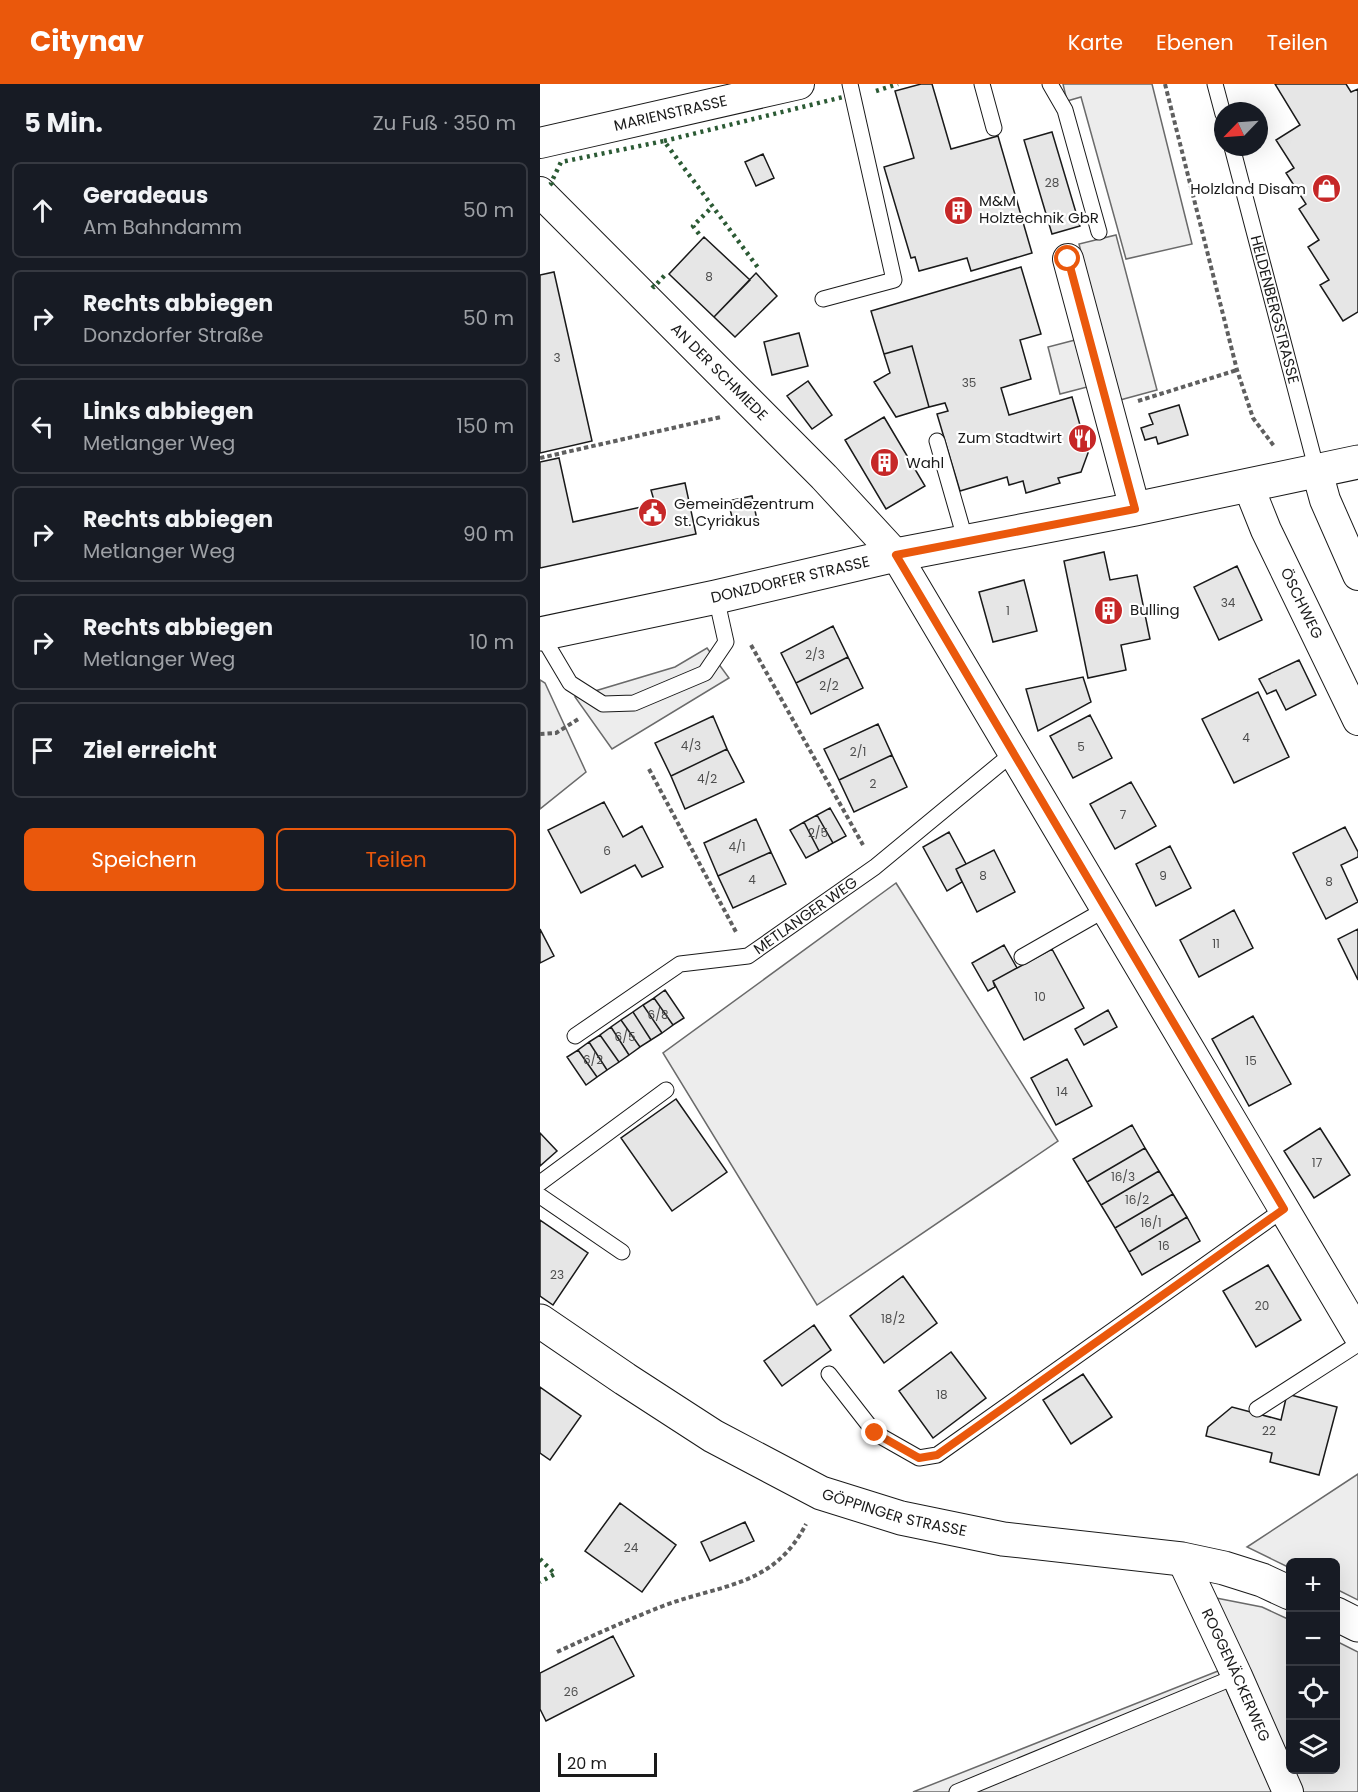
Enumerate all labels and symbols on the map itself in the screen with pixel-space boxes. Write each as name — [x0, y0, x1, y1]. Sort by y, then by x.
street label: MARIENSTRASSE — [612, 90, 729, 136]
north arrow — [1214, 102, 1268, 156]
shop icon: Holzland Disam — [1311, 173, 1343, 205]
house number: 28 — [1045, 174, 1059, 191]
place label: Holzland Disam — [1190, 178, 1306, 199]
place label: M&M Holztechnik GbR — [979, 190, 1099, 228]
building icon: M&M Holztechnik GbR — [942, 194, 974, 226]
street label: HELDENBERGSTRASSE — [1246, 233, 1305, 386]
route start — [1054, 245, 1080, 271]
house number: 8 — [705, 268, 713, 285]
street label: AN DER SCHMIEDE — [666, 318, 773, 425]
house number: 3 — [553, 349, 561, 366]
house number: 35 — [962, 374, 976, 391]
restaurant icon: Zum Stadtwirt — [1067, 422, 1099, 454]
place label: Zum Stadtwirt — [958, 427, 1062, 448]
building icon: Wahl — [869, 447, 901, 479]
place label: Wahl — [906, 452, 944, 473]
place label: Gemeindezentrum St. Cyriakus — [674, 493, 814, 531]
public building icon: Gemeindezentrum St. Cyriakus — [637, 497, 669, 529]
street label: DONZDORFER STRASSE — [709, 551, 872, 608]
street label: ÖSCHWEG — [1276, 564, 1328, 643]
building icon: Bulling — [1093, 594, 1125, 626]
house number: 34 — [1221, 594, 1236, 611]
place label: Bulling — [1130, 599, 1180, 620]
house number: 1 — [1006, 602, 1010, 619]
house number: 2/3 — [805, 646, 825, 663]
house number: 2/2 — [819, 677, 839, 694]
house number: 4 — [1242, 729, 1250, 746]
house number: 4/3 — [681, 737, 701, 754]
house number: 5 — [1077, 738, 1085, 755]
house number: 2/1 — [850, 743, 866, 760]
house number: 4/2 — [697, 770, 717, 787]
house number: 2 — [870, 775, 877, 792]
house number: 7 — [1120, 806, 1127, 823]
house number: 2/5 — [808, 824, 828, 841]
house number: 4/1 — [728, 838, 746, 855]
house number: 6 — [603, 842, 611, 859]
house number: 8 — [979, 867, 987, 884]
house number: 9 — [1159, 867, 1167, 884]
house number: 4 — [748, 871, 756, 888]
street label: METLANGER WEG — [749, 871, 862, 959]
house number: 8 — [1325, 873, 1333, 890]
house number: 11 — [1212, 935, 1220, 952]
house number: 10 — [1034, 988, 1046, 1005]
house number: 6/8 — [648, 1006, 668, 1023]
house number: 6/5 — [615, 1028, 635, 1045]
house number: 6/2 — [583, 1051, 603, 1068]
house number: 15 — [1245, 1052, 1257, 1069]
house number: 14 — [1056, 1083, 1068, 1100]
house number: 17 — [1312, 1154, 1323, 1171]
house number: 16/3 — [1111, 1168, 1135, 1185]
house number: 16/2 — [1125, 1191, 1149, 1208]
house number: 16/1 — [1140, 1214, 1162, 1231]
house number: 16 — [1158, 1237, 1170, 1254]
house number: 23 — [550, 1266, 564, 1283]
house number: 20 — [1255, 1297, 1269, 1314]
house number: 18/2 — [881, 1310, 905, 1327]
house number: 18 — [936, 1386, 948, 1403]
route end — [861, 1419, 887, 1445]
house number: 22 — [1262, 1422, 1276, 1439]
street label: GÖPPINGER STRASSE — [820, 1483, 969, 1541]
house number: 24 — [624, 1539, 639, 1556]
street label: ROGGENÄCKERWEG — [1197, 1605, 1276, 1745]
house number: 26 — [564, 1683, 578, 1700]
scale bar — [558, 1750, 657, 1778]

